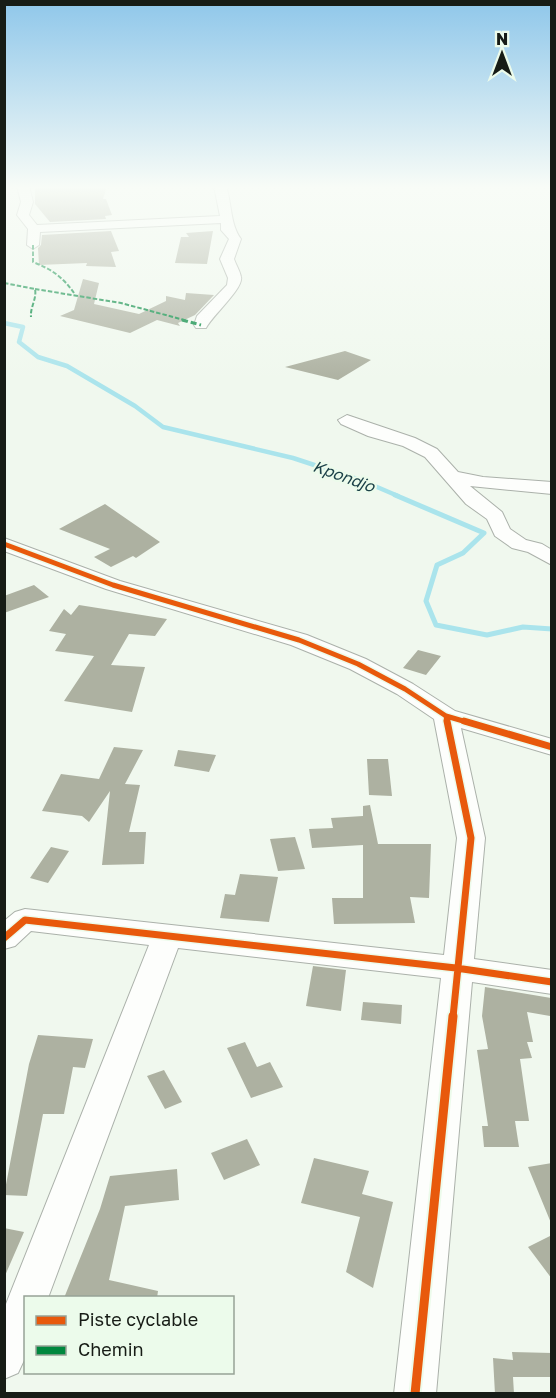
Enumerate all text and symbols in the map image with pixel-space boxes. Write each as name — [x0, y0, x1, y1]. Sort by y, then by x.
north arrow — [472, 24, 532, 84]
text: N — [496, 29, 508, 49]
water label: Kpondjo — [310, 456, 379, 497]
legend — [24, 1296, 234, 1374]
text: Piste cyclable — [78, 1308, 198, 1330]
text: Chemin — [78, 1338, 144, 1360]

